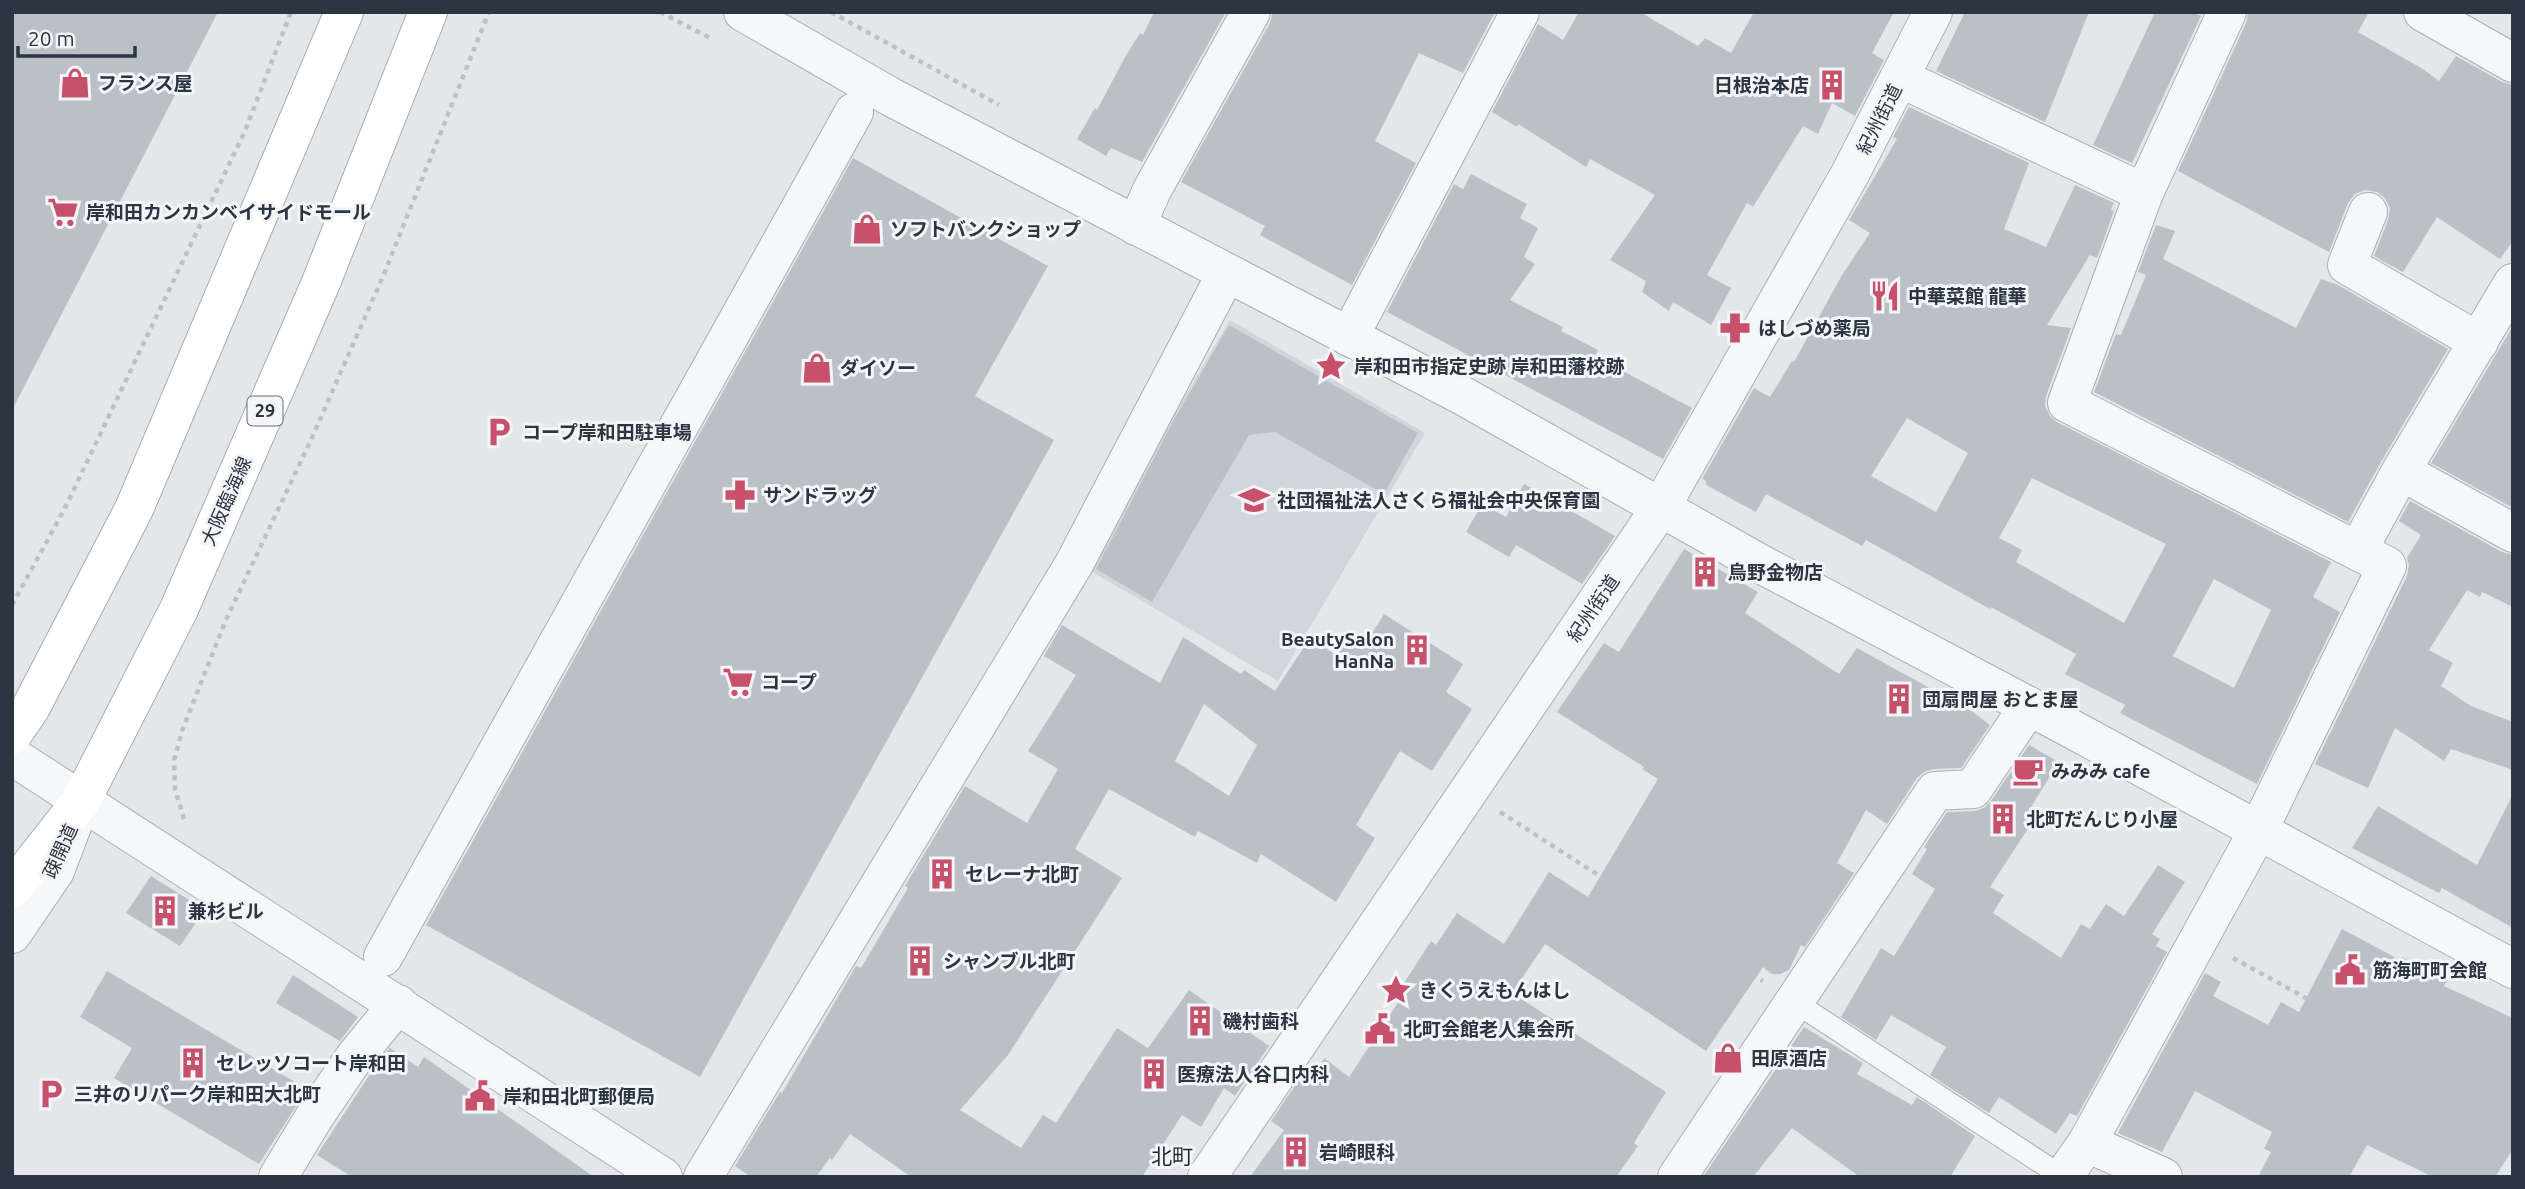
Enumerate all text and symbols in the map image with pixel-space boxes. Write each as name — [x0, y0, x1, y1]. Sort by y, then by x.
scale bar — [18, 14, 135, 58]
text: 20 m — [28, 26, 75, 50]
shop icon: フランス屋 — [58, 66, 92, 100]
building icon: 日根治本店 — [1815, 68, 1849, 102]
place label: フランス屋 — [98, 72, 193, 94]
place label: 日根治本店 — [1714, 74, 1809, 96]
street label: 紀州街道 — [1852, 80, 1906, 158]
supermarket icon: 岸和田カンカンベイサイドモール — [46, 195, 80, 229]
place label: 岸和田カンカンベイサイドモール — [86, 201, 371, 223]
shop icon: ソフトバンクショップ — [850, 212, 884, 246]
place label: ソフトバンクショップ — [890, 218, 1081, 240]
restaurant icon: 中華菜館 龍華 — [1868, 279, 1902, 313]
place label: 中華菜館 龍華 — [1908, 285, 2027, 307]
pharmacy icon: はしづめ薬局 — [1718, 311, 1752, 345]
place label: はしづめ薬局 — [1758, 317, 1871, 339]
place icon: 岸和田市指定史跡 岸和田藩校跡 — [1314, 349, 1348, 383]
shop icon: ダイソー — [800, 351, 834, 385]
place label: 岸和田市指定史跡 岸和田藩校跡 — [1354, 355, 1625, 377]
place label: ダイソー — [840, 357, 916, 379]
road number: 29 — [247, 396, 282, 426]
parking icon: コープ岸和田駐車場 — [482, 415, 516, 449]
place label: コープ岸和田駐車場 — [522, 421, 692, 443]
street label: 大阪臨海線 — [197, 453, 255, 549]
pharmacy icon: サンドラッグ — [723, 478, 757, 512]
school or university icon: 社団福祉法人さくら福祉会中央保育園 — [1237, 483, 1271, 517]
place label: サンドラッグ — [763, 484, 877, 506]
place label: 社団福祉法人さくら福祉会中央保育園 — [1277, 489, 1600, 511]
building icon: 烏野金物店 — [1688, 555, 1722, 589]
place label: 烏野金物店 — [1728, 561, 1823, 583]
street label: 紀州街道 — [1563, 570, 1623, 646]
place label: BeautySalon HanNa — [1281, 628, 1394, 672]
building icon: BeautySalon HanNa — [1400, 633, 1434, 667]
supermarket icon: コープ — [721, 665, 755, 699]
place label: コープ — [761, 671, 817, 693]
building icon: 団扇問屋 おとま屋 — [1882, 682, 1916, 716]
place label: 団扇問屋 おとま屋 — [1922, 688, 2079, 710]
cafe icon: みみみ cafe — [2011, 754, 2045, 788]
place label: みみみ cafe — [2051, 760, 2150, 782]
building icon: 北町だんじり小屋 — [1986, 802, 2020, 836]
place label: 北町だんじり小屋 — [2026, 808, 2178, 830]
street label: 疎開道 — [38, 820, 82, 882]
building icon: セレーナ北町 — [925, 857, 959, 891]
place label: セレーナ北町 — [965, 863, 1079, 885]
building icon: 兼杉ビル — [148, 894, 182, 928]
place label: 兼杉ビル — [188, 900, 264, 922]
building icon: シャンブル北町 — [903, 944, 937, 978]
place label: シャンブル北町 — [943, 950, 1075, 972]
public building icon: 筋海町町会館 — [2333, 953, 2367, 987]
place label: 筋海町町会館 — [2373, 959, 2487, 981]
place icon: きくうえもんはし — [1379, 973, 1413, 1007]
place label: きくうえもんはし — [1419, 979, 1571, 1001]
building icon: 磯村歯科 — [1183, 1004, 1217, 1038]
place label: 磯村歯科 — [1223, 1010, 1299, 1032]
public building icon: 北町会館老人集会所 — [1363, 1012, 1397, 1046]
place label: 北町会館老人集会所 — [1403, 1018, 1574, 1040]
shop icon: 田原酒店 — [1711, 1041, 1745, 1075]
building icon: セレッソコート岸和田 — [176, 1046, 210, 1080]
place label: 田原酒店 — [1751, 1047, 1827, 1069]
place label: セレッソコート岸和田 — [216, 1052, 406, 1074]
building icon: 医療法人谷口内科 — [1137, 1057, 1171, 1091]
place label: 医療法人谷口内科 — [1177, 1063, 1329, 1085]
parking icon: 三井のリパーク岸和田大北町 — [34, 1077, 68, 1111]
public building icon: 岸和田北町郵便局 — [463, 1079, 497, 1113]
place label: 三井のリパーク岸和田大北町 — [74, 1083, 321, 1105]
place label: 岸和田北町郵便局 — [503, 1085, 655, 1107]
building icon: 岩崎眼科 — [1279, 1135, 1313, 1169]
place label: 岩崎眼科 — [1319, 1141, 1395, 1163]
district label: 北町 — [1151, 1144, 1193, 1168]

